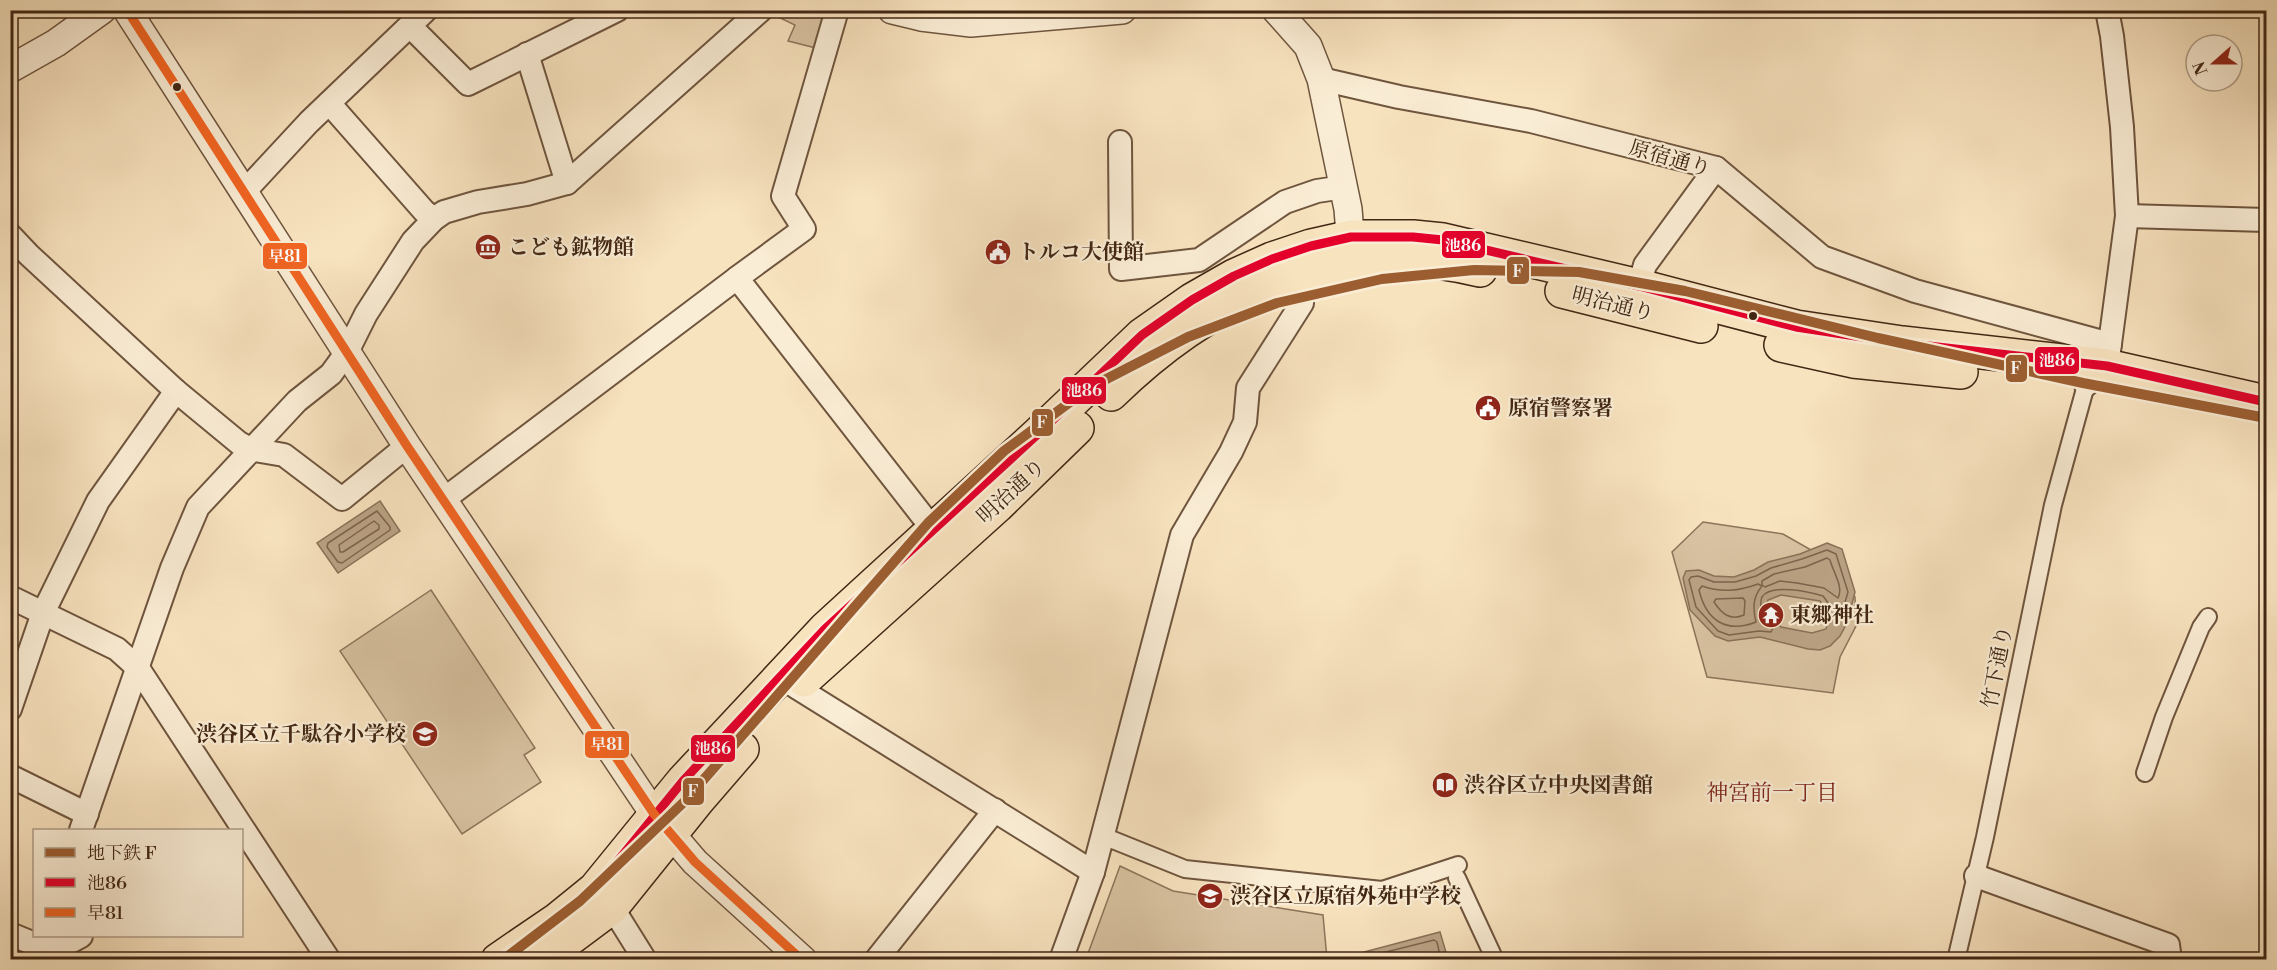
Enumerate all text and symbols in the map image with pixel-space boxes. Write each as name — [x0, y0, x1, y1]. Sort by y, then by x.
north arrow — [2184, 33, 2244, 93]
text: N — [2189, 58, 2213, 78]
unlabelled marker — [171, 81, 183, 93]
street label: 原宿通り — [1626, 135, 1714, 183]
line badge: 池86 — [1441, 230, 1486, 259]
museum icon: こども鉱物館 — [473, 232, 503, 262]
place label: こども鉱物館 — [508, 235, 634, 261]
text: 池86 — [1445, 236, 1481, 256]
public building icon: トルコ大使館 — [983, 237, 1013, 267]
place label: トルコ大使館 — [1018, 240, 1144, 266]
line badge: 早81 — [262, 242, 308, 270]
text: 早81 — [268, 247, 302, 267]
line badge: F — [1506, 256, 1530, 285]
text: F — [1512, 262, 1524, 282]
street label: 明治通り — [1569, 282, 1657, 328]
unlabelled marker — [1747, 310, 1759, 322]
line badge: 池86 — [2034, 346, 2080, 375]
text: 池86 — [2039, 351, 2075, 371]
line badge: F — [2005, 354, 2028, 383]
text: F — [2010, 359, 2022, 379]
line badge: 池86 — [1061, 376, 1107, 405]
text: 池86 — [1066, 381, 1102, 401]
public building icon: 原宿警察署 — [1473, 393, 1503, 423]
place label: 原宿警察署 — [1508, 396, 1613, 422]
line badge: F — [1031, 408, 1054, 437]
text: F — [1036, 413, 1048, 433]
street label: 明治通り — [972, 454, 1051, 530]
temple icon: 東郷神社 — [1756, 600, 1786, 630]
place label: 東郷神社 — [1790, 603, 1874, 629]
street label: 竹下通り — [1977, 623, 2019, 711]
school or university icon: 渋谷区立千駄谷小学校 — [410, 719, 440, 749]
place label: 渋谷区立千駄谷小学校 — [196, 722, 406, 748]
line badge: 早81 — [584, 730, 630, 759]
line badge: 池86 — [690, 734, 736, 763]
text: 早81 — [590, 735, 624, 755]
text: 池86 — [695, 739, 731, 759]
library icon: 渋谷区立中央図書館 — [1430, 770, 1460, 800]
place label: 渋谷区立中央図書館 — [1464, 773, 1653, 799]
line badge: F — [682, 777, 705, 806]
district label: 神宮前一丁目 — [1706, 780, 1838, 807]
text: F — [687, 782, 699, 802]
legend — [33, 829, 243, 937]
text: 地下鉄 F — [87, 842, 157, 865]
text: 池86 — [87, 872, 127, 895]
school or university icon: 渋谷区立原宿外苑中学校 — [1195, 881, 1225, 911]
place label: 渋谷区立原宿外苑中学校 — [1230, 884, 1461, 910]
text: 早81 — [87, 902, 124, 925]

